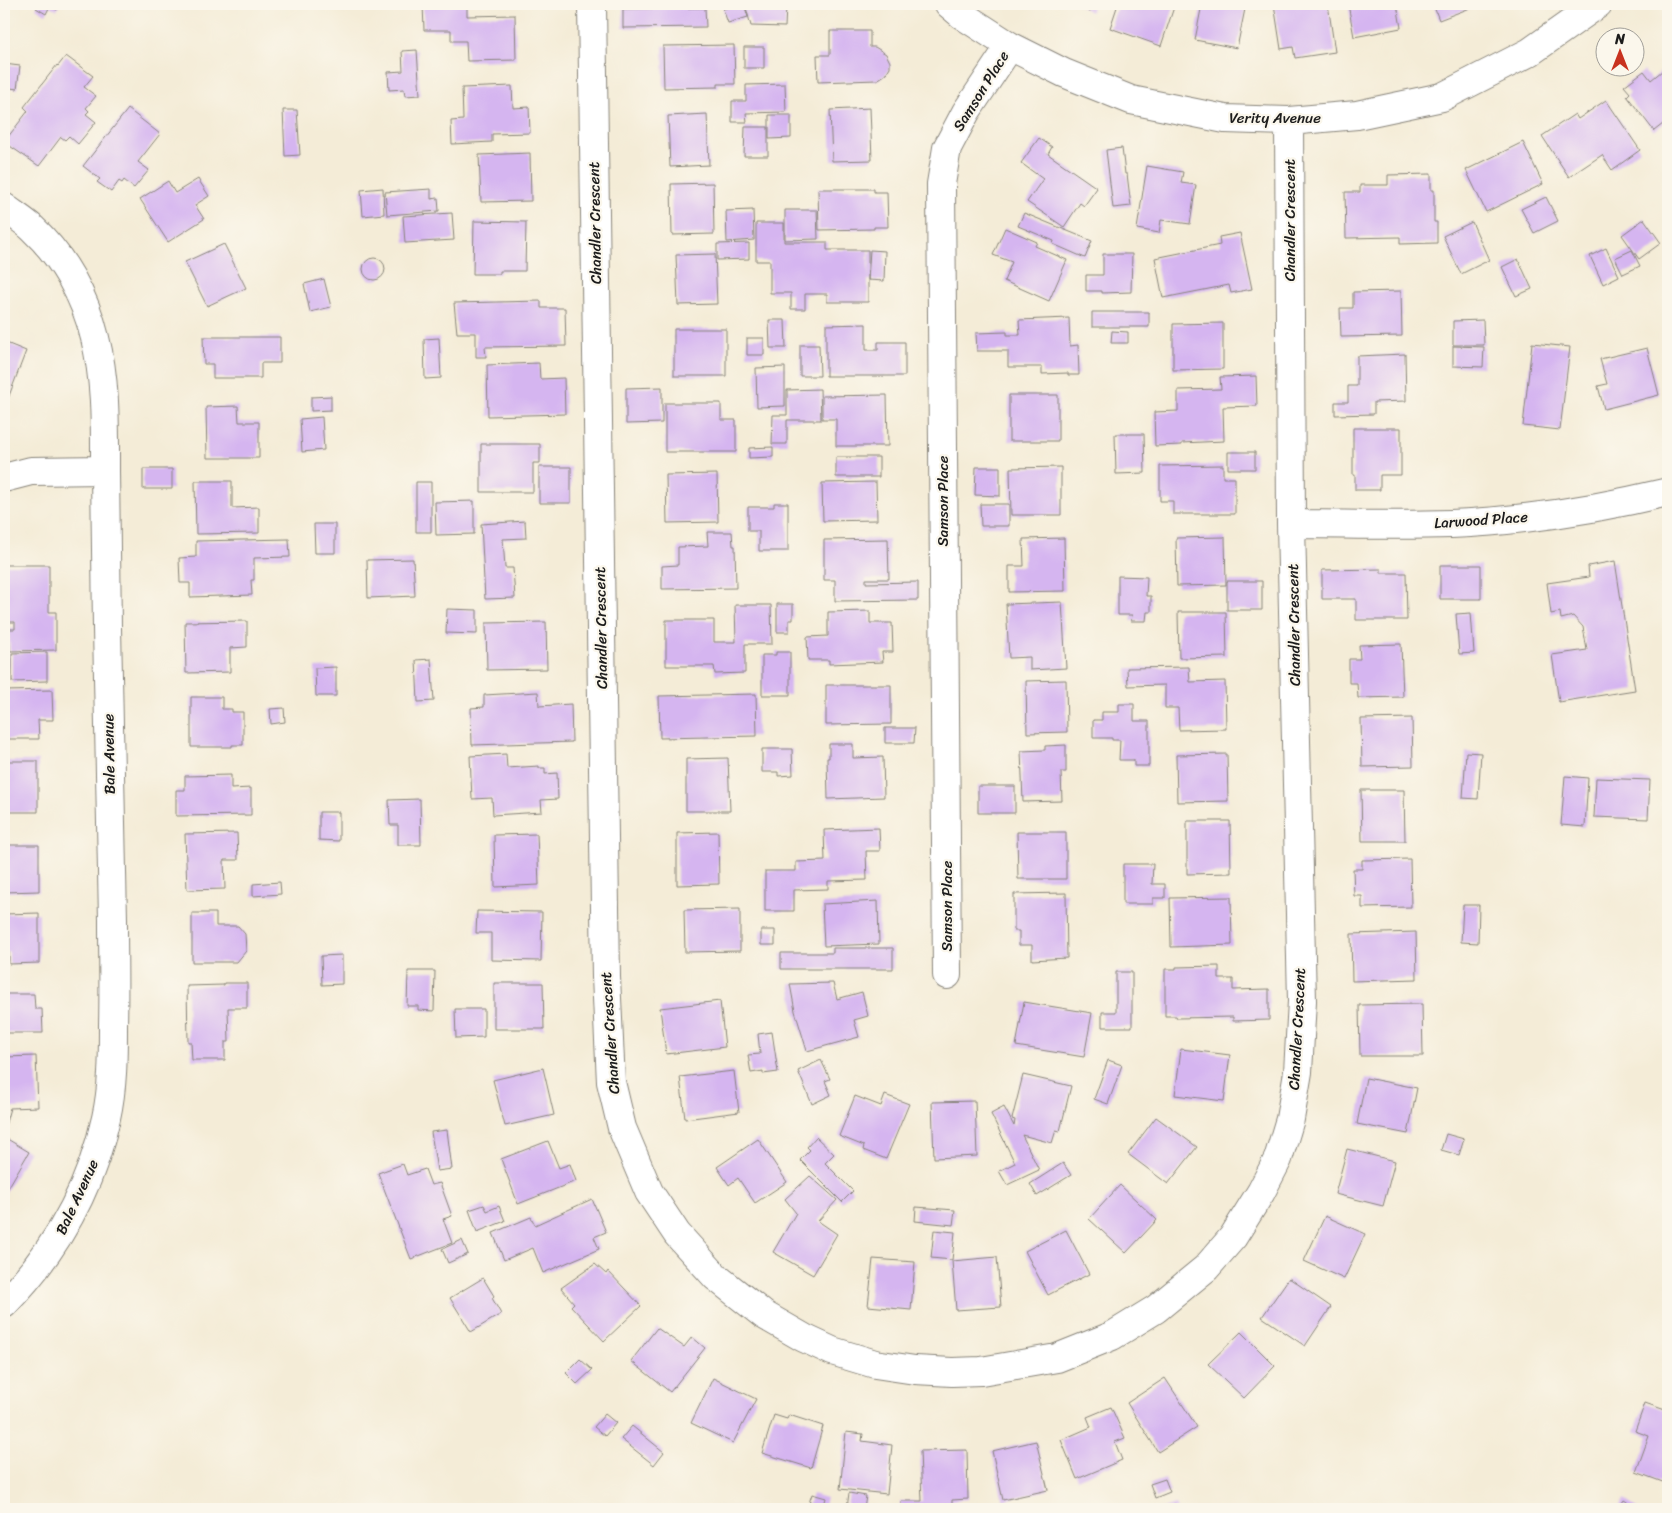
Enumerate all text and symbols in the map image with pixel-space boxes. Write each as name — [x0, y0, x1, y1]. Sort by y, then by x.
text: N — [1614, 27, 1625, 52]
north arrow — [1594, 28, 1644, 78]
street label: Samson Place — [946, 45, 1016, 137]
street label: Verity Avenue — [1229, 105, 1321, 131]
street label: Chandler Crescent — [1277, 158, 1303, 281]
street label: Chandler Crescent — [581, 161, 609, 284]
street label: Samson Place — [930, 455, 956, 547]
street label: Larwood Place — [1433, 504, 1529, 536]
street label: Chandler Crescent — [1280, 563, 1308, 686]
street label: Chandler Crescent — [587, 566, 615, 689]
street label: Bale Avenue — [95, 713, 123, 795]
street label: Samson Place — [934, 860, 960, 952]
street label: Chandler Crescent — [1281, 967, 1313, 1091]
street label: Chandler Crescent — [593, 971, 627, 1095]
street label: Bale Avenue — [48, 1155, 106, 1239]

